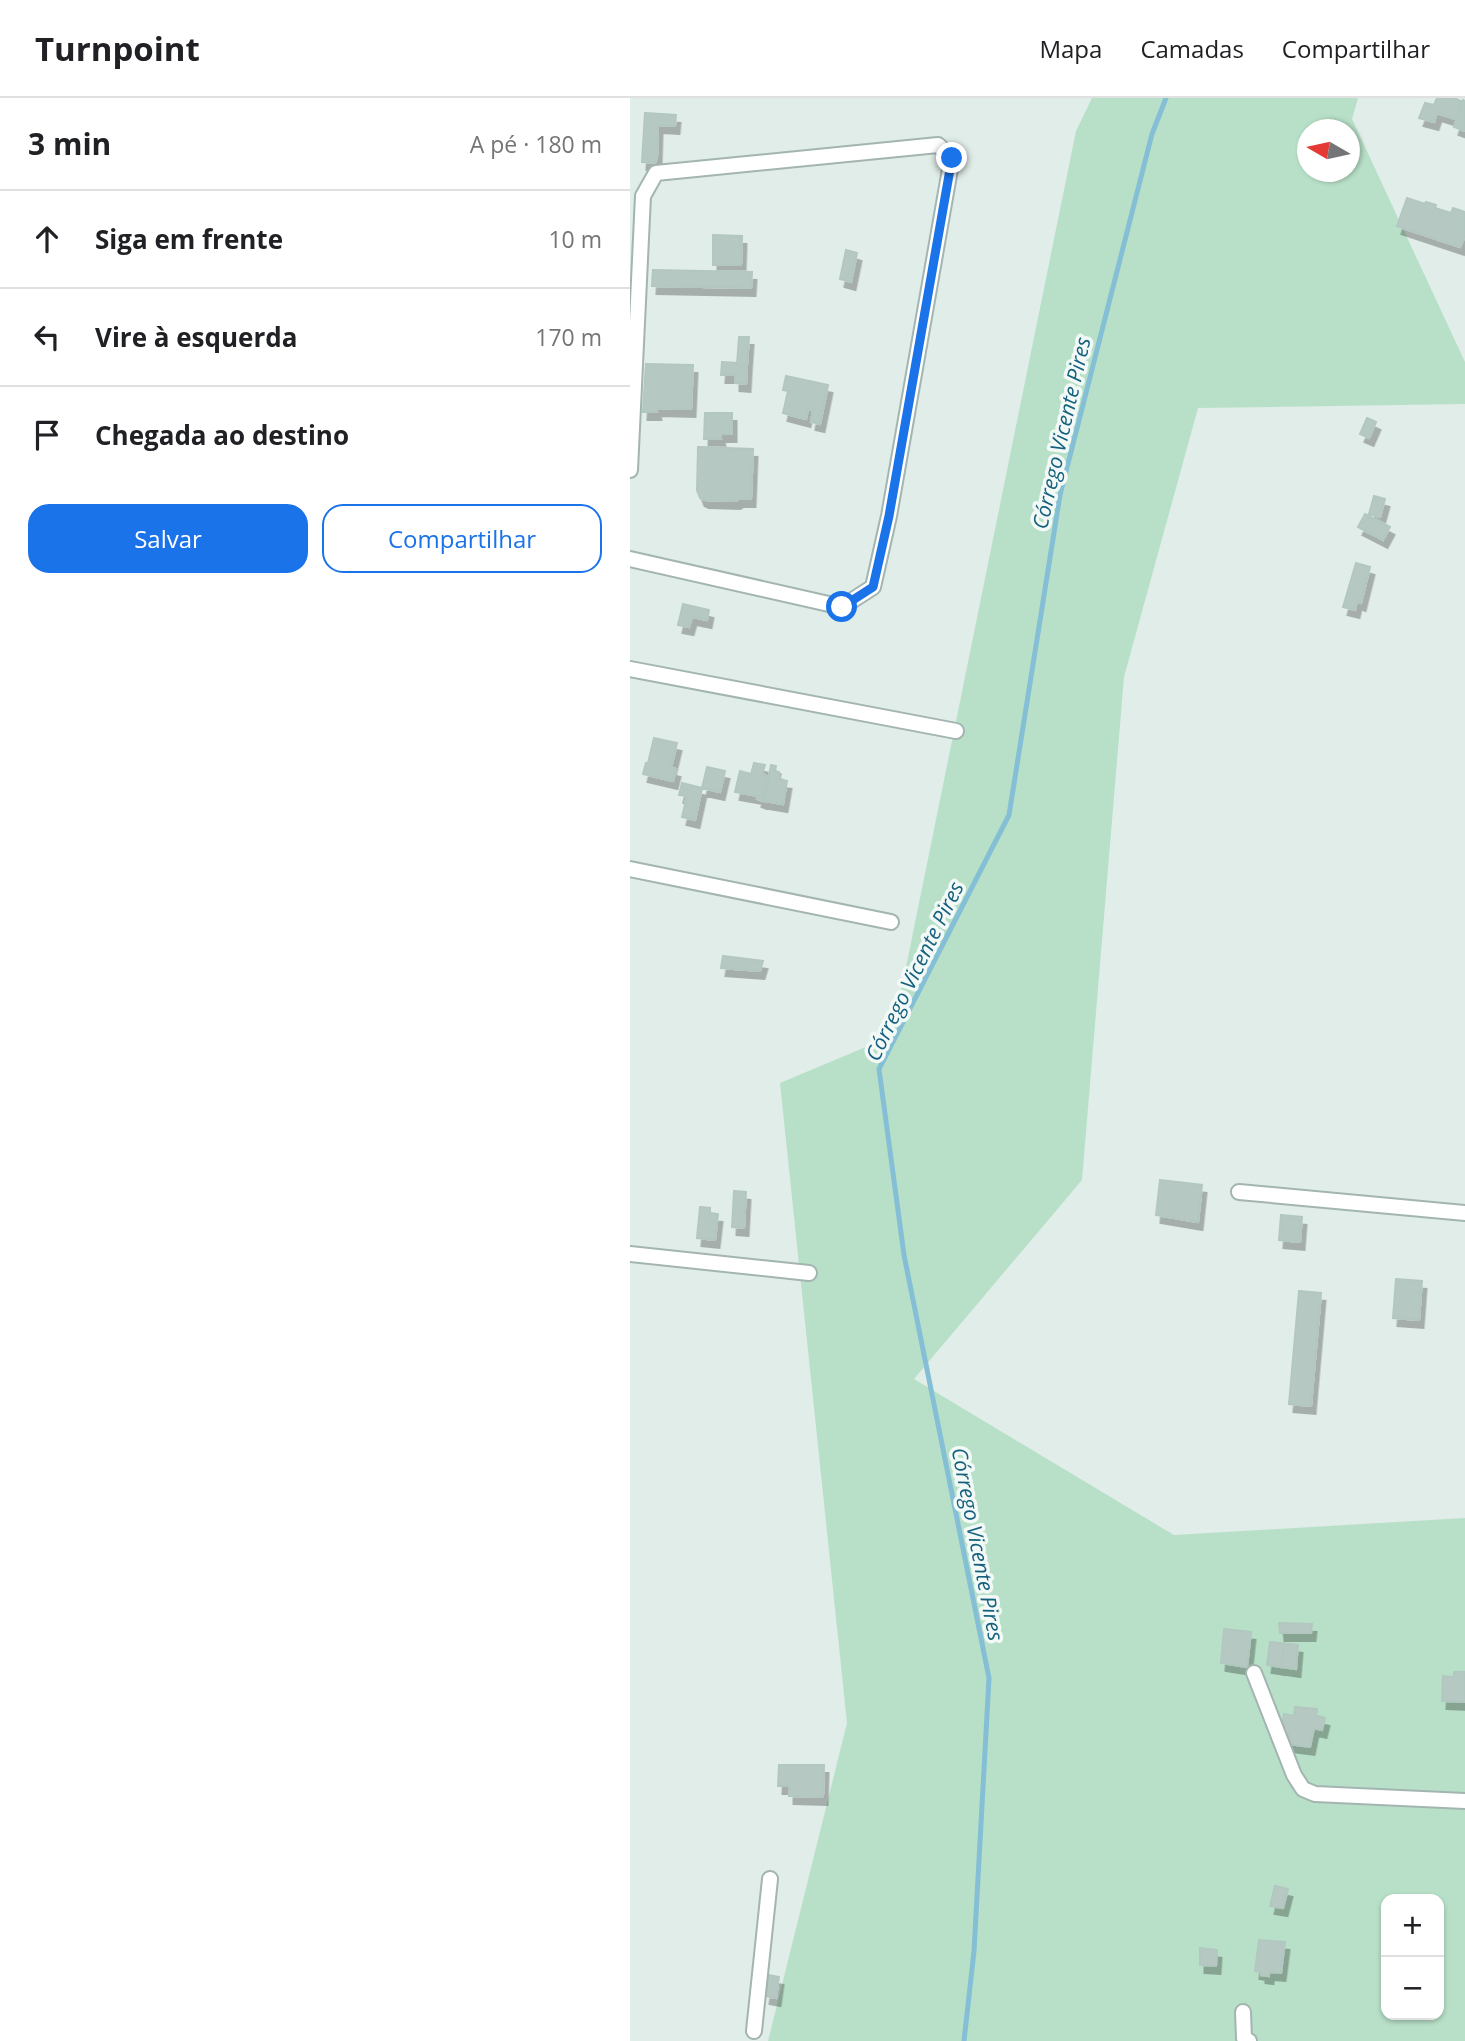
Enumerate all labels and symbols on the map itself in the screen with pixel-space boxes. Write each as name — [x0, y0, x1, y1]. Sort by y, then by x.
north arrow — [1297, 119, 1360, 182]
route end — [936, 142, 967, 173]
water label: Córrego Vicente Pires — [1025, 334, 1097, 532]
route start — [826, 591, 857, 622]
water label: Córrego Vicente Pires — [858, 877, 970, 1065]
water label: Córrego Vicente Pires — [946, 1445, 1010, 1643]

